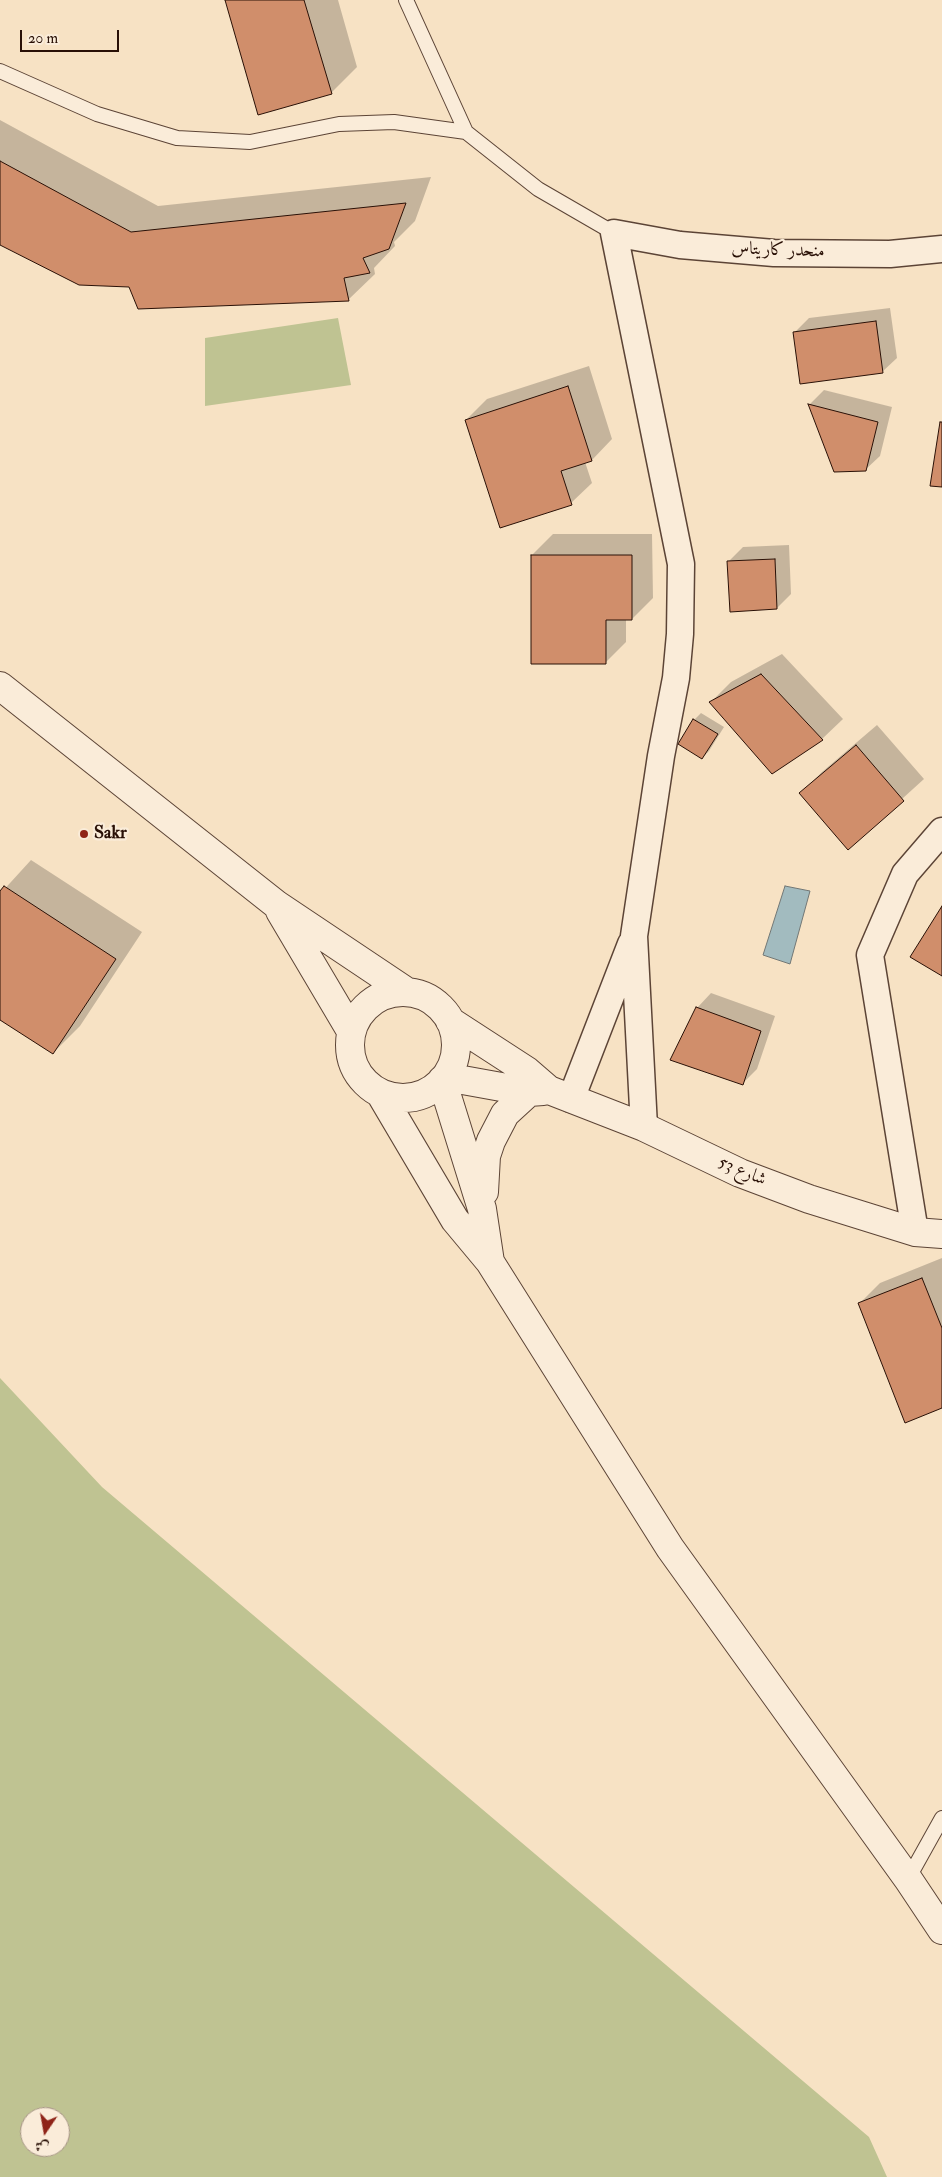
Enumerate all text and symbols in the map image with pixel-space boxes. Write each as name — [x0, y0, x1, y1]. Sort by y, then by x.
scale bar — [22, 20, 121, 52]
text: 20 m — [28, 29, 58, 48]
street label: منحدر كاريتاس — [731, 239, 825, 263]
place label: Sakr — [94, 823, 127, 845]
marker: Sakr — [78, 828, 90, 840]
street label: شارع 53 — [715, 1152, 769, 1192]
north arrow — [20, 2107, 70, 2157]
text: ش — [33, 2136, 51, 2156]

